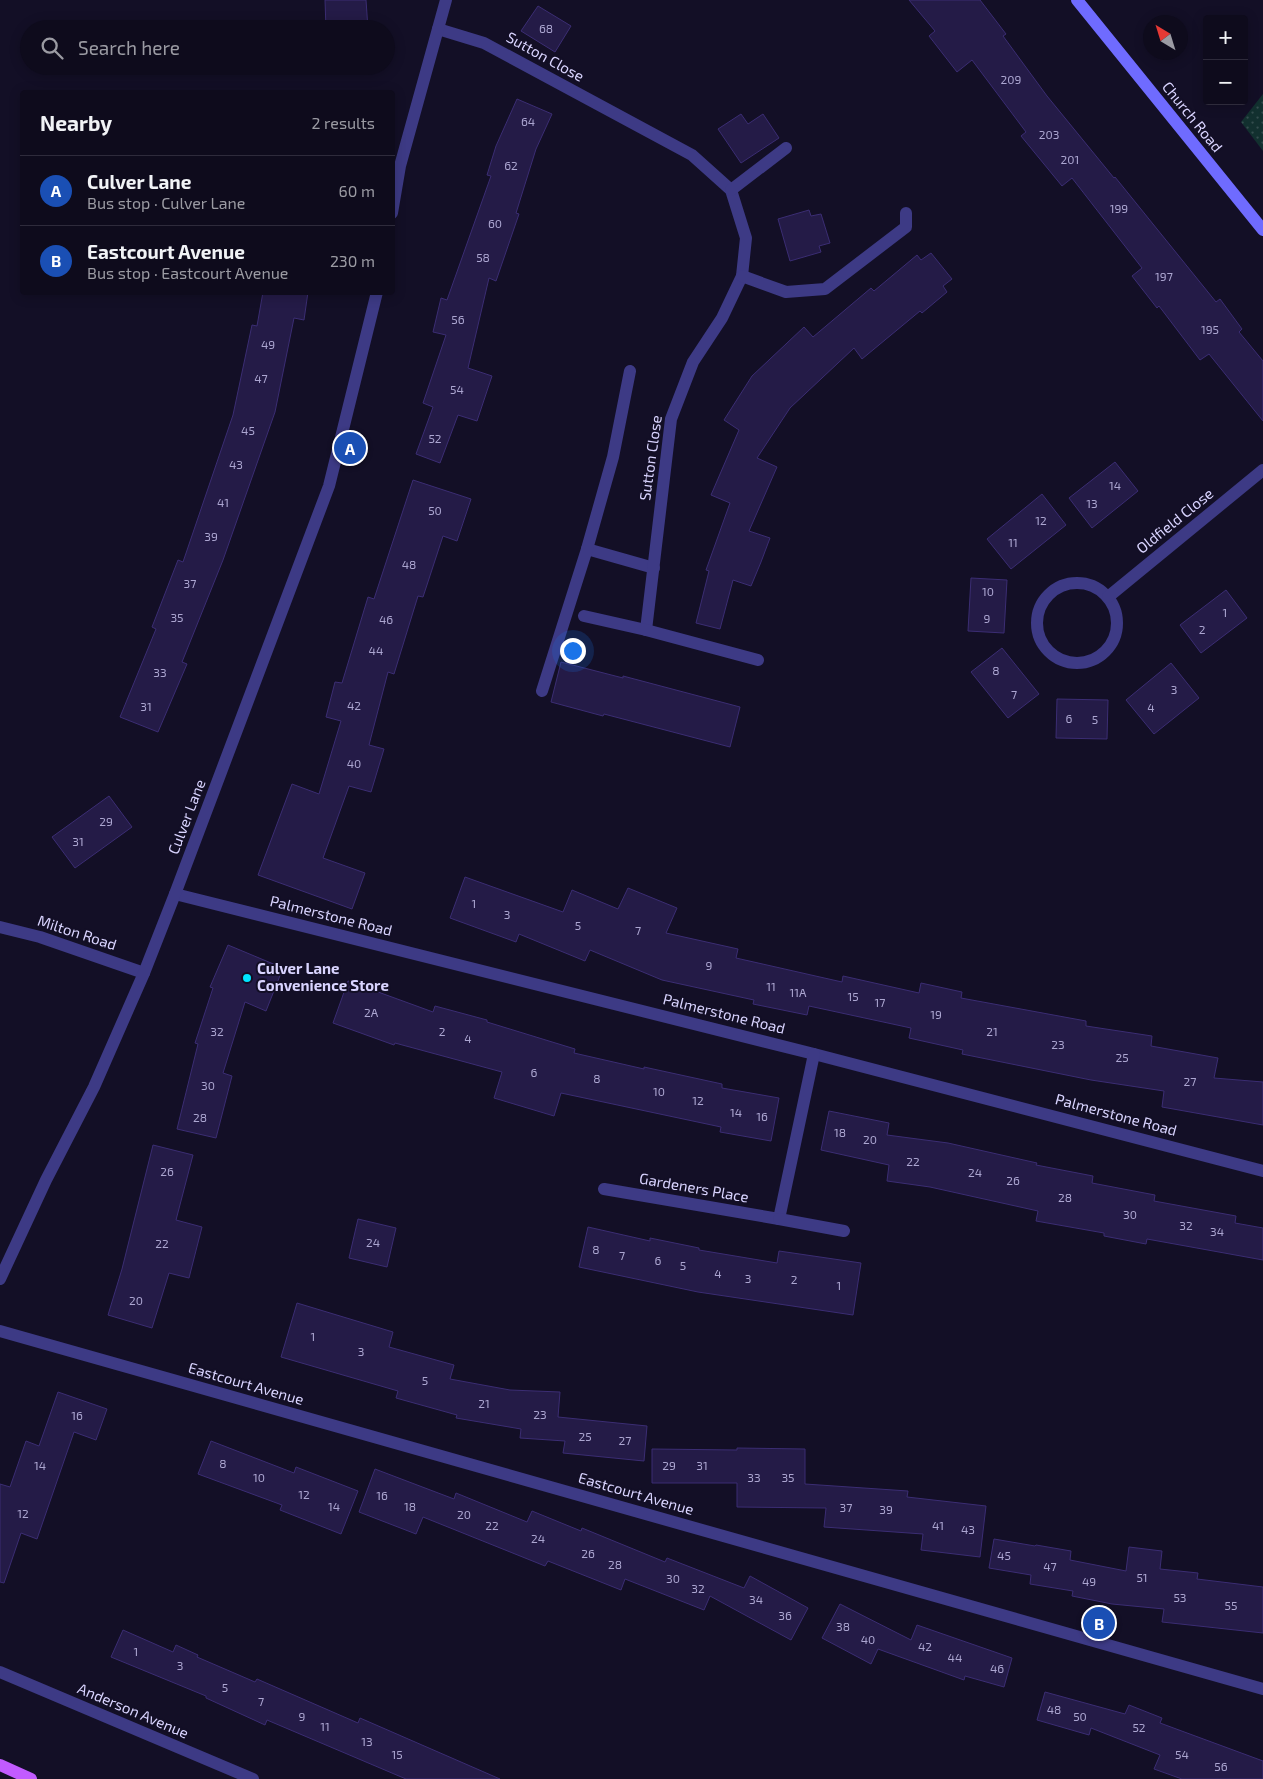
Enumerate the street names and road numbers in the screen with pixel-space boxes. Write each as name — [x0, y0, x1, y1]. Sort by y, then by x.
street label: Sutton Close — [503, 27, 588, 85]
street label: Church Road — [1159, 77, 1227, 155]
street label: Sutton Close — [635, 414, 665, 502]
street label: Oldfield Close — [1132, 484, 1216, 557]
street label: Culver Lane — [164, 777, 209, 857]
street label: Palmerstone Road — [268, 891, 394, 939]
street label: Milton Road — [35, 911, 119, 953]
street label: Palmerstone Road — [661, 989, 787, 1037]
street label: Palmerstone Road — [1053, 1089, 1179, 1139]
street label: Gardeners Place — [638, 1169, 750, 1205]
street label: Eastcourt Avenue — [186, 1358, 306, 1408]
street label: Eastcourt Avenue — [576, 1468, 696, 1518]
street label: Anderson Avenue — [75, 1679, 192, 1742]

